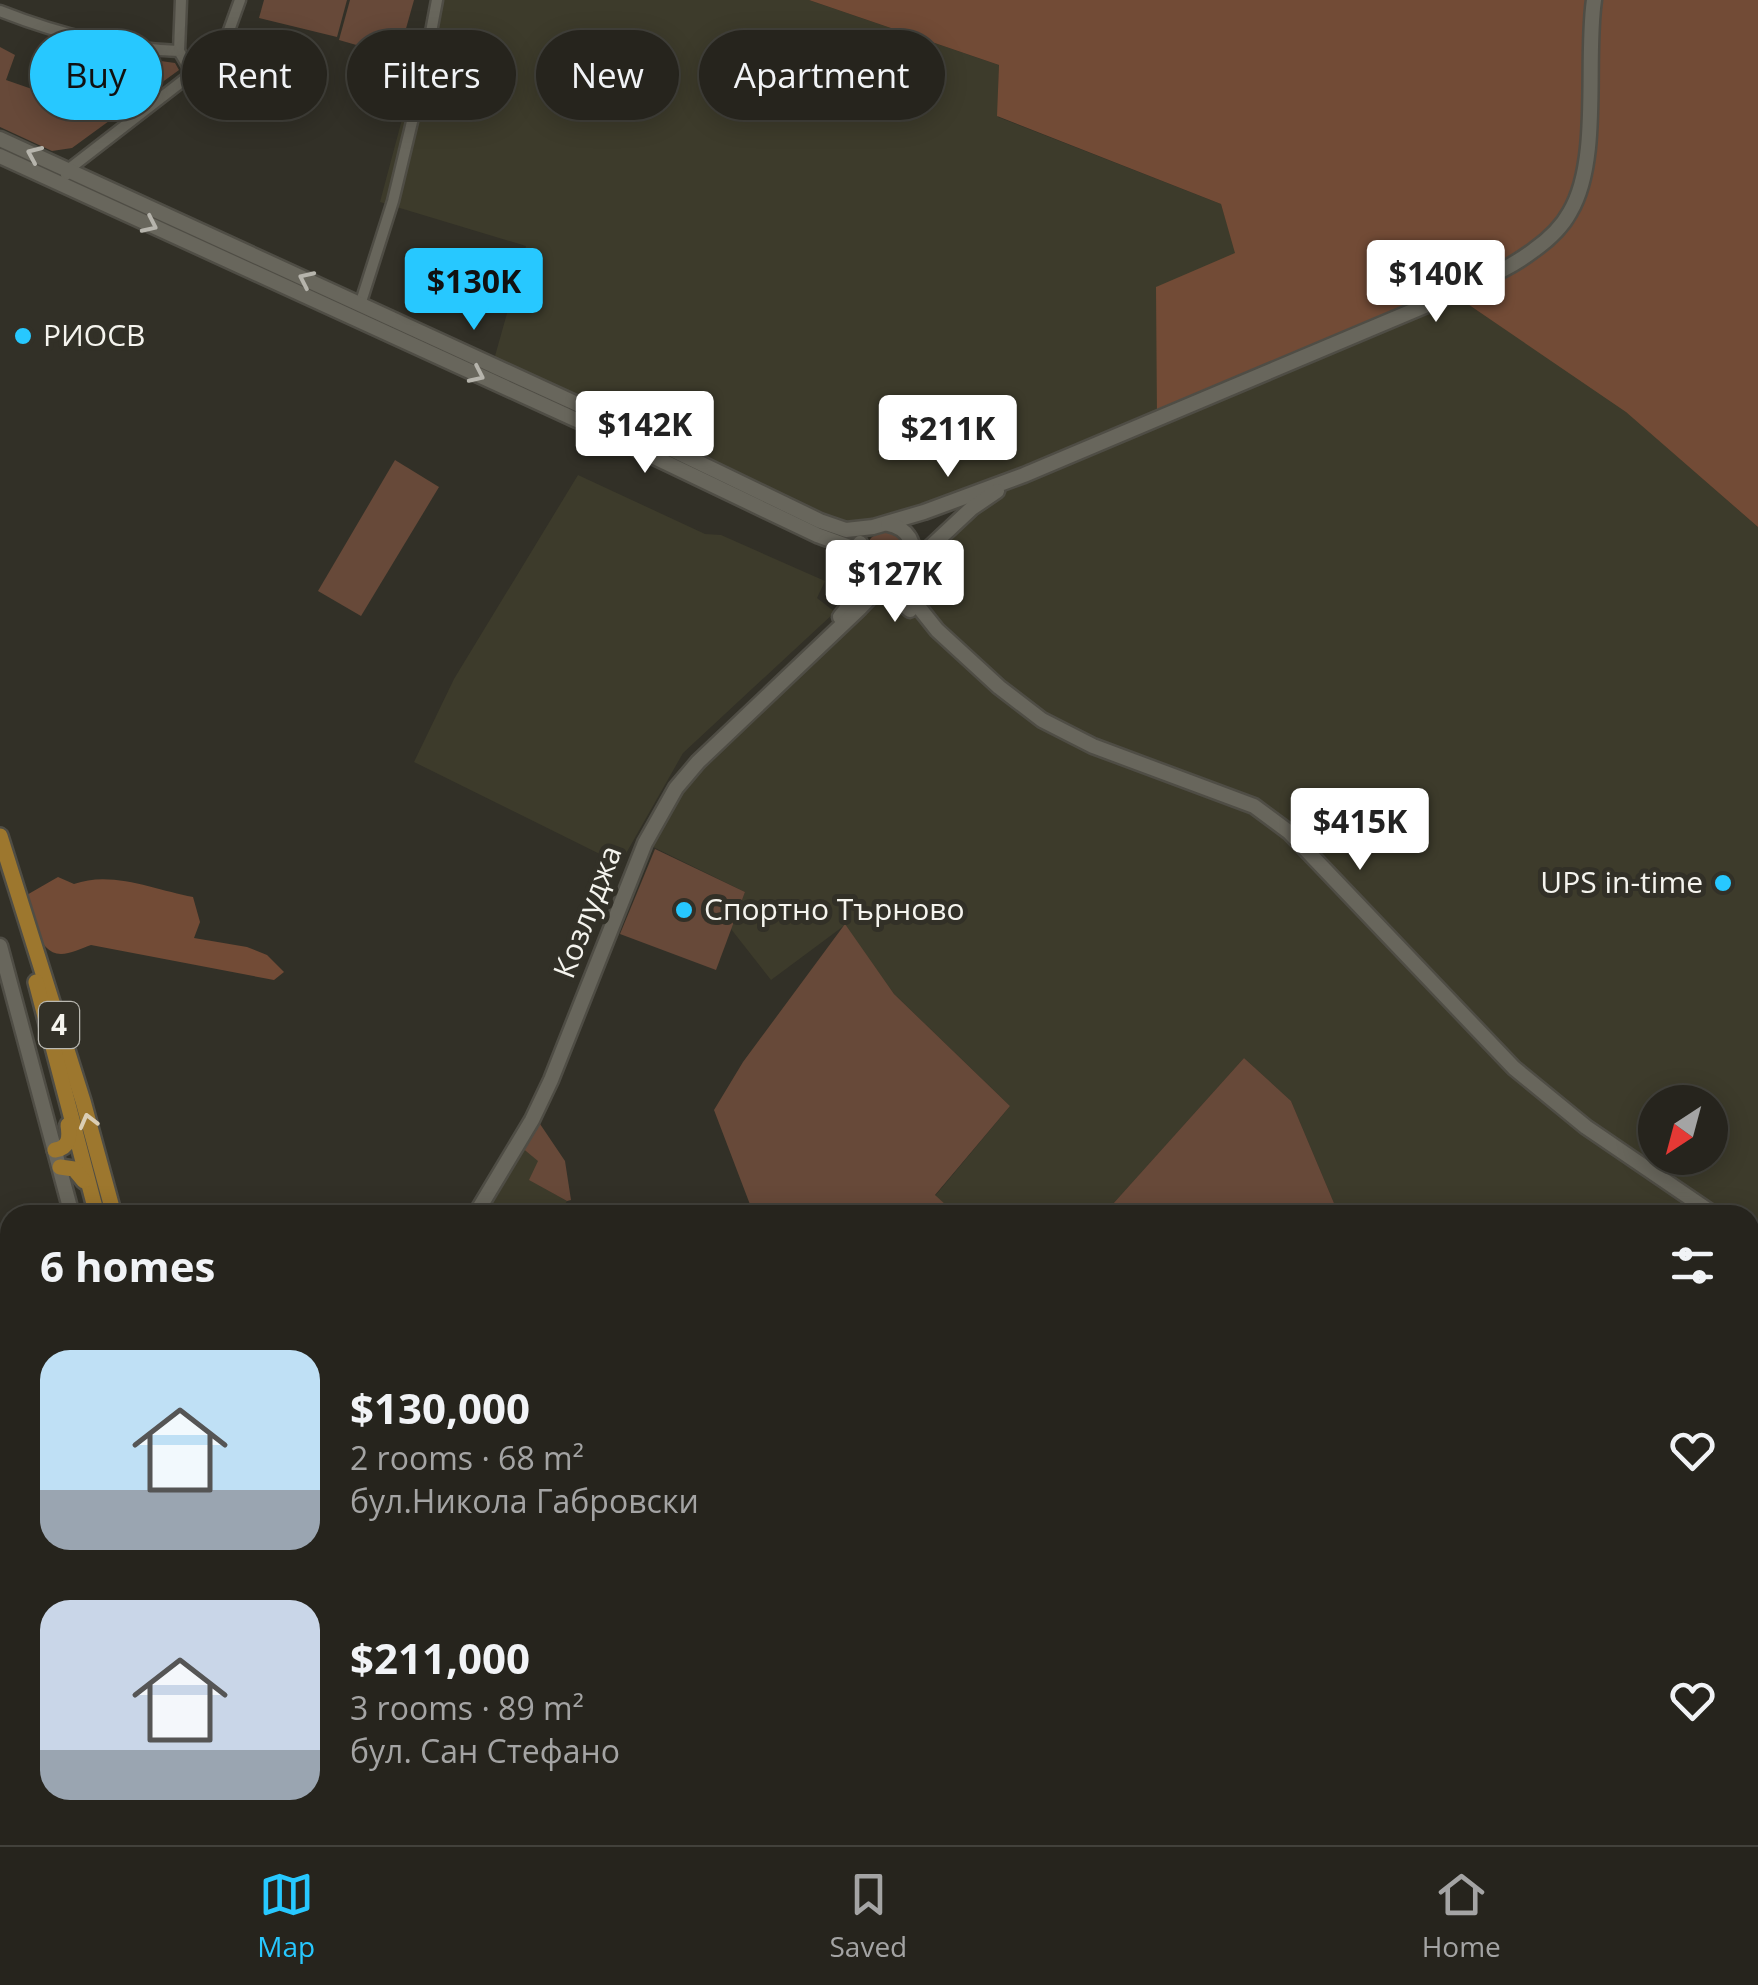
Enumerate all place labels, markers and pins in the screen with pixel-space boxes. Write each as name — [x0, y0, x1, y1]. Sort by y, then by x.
pin: $140K — [1366, 240, 1506, 325]
pin: $130K — [404, 248, 544, 333]
place label: РИОСВ — [43, 314, 145, 355]
marker: РИОСВ — [12, 325, 34, 347]
pin: $142K — [575, 391, 715, 476]
pin: $211K — [878, 395, 1018, 480]
pin: $127K — [825, 540, 965, 625]
pin: $415K — [1290, 788, 1430, 873]
place label: UPS in-time — [1540, 861, 1703, 902]
marker: UPS in-time — [1712, 872, 1734, 894]
place label: Спортно Търново — [704, 888, 965, 929]
marker: Спортно Търново — [673, 899, 695, 921]

